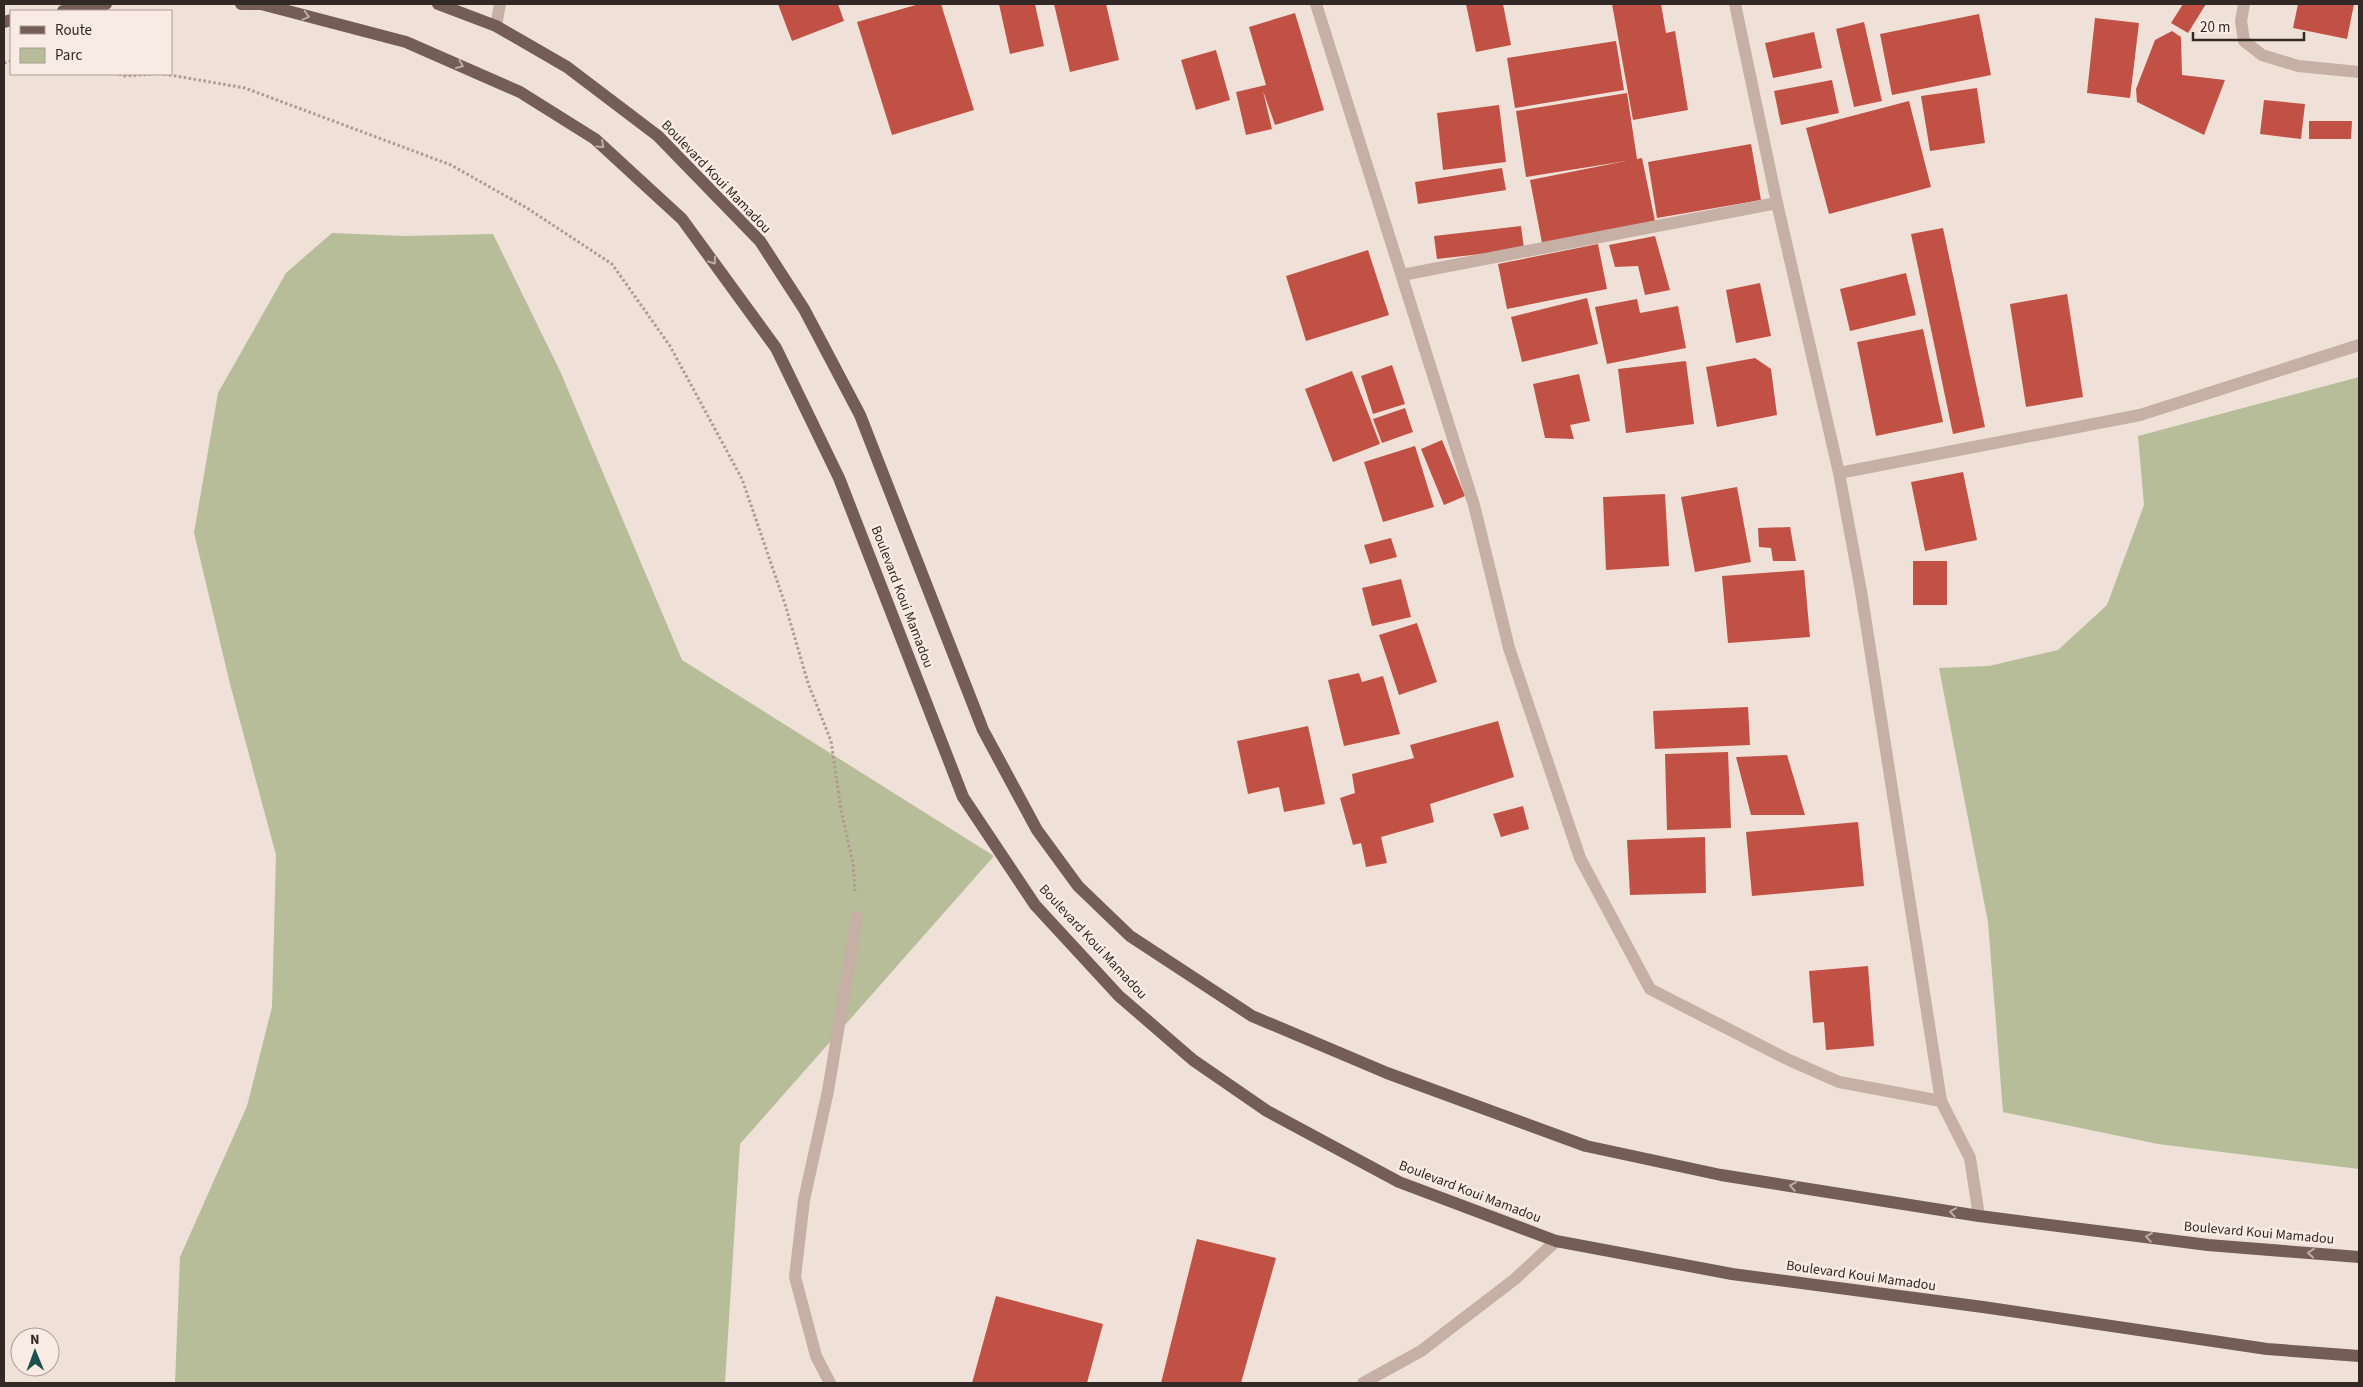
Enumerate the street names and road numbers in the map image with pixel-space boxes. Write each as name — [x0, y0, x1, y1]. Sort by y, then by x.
street label: Boulevard Koui Mamadou — [656, 116, 776, 238]
street label: Boulevard Koui Mamadou — [866, 523, 938, 671]
street label: Boulevard Koui Mamadou — [1034, 880, 1152, 1004]
street label: Boulevard Koui Mamadou — [1396, 1156, 1544, 1228]
street label: Boulevard Koui Mamadou — [2183, 1216, 2335, 1250]
street label: Boulevard Koui Mamadou — [1785, 1256, 1937, 1296]

